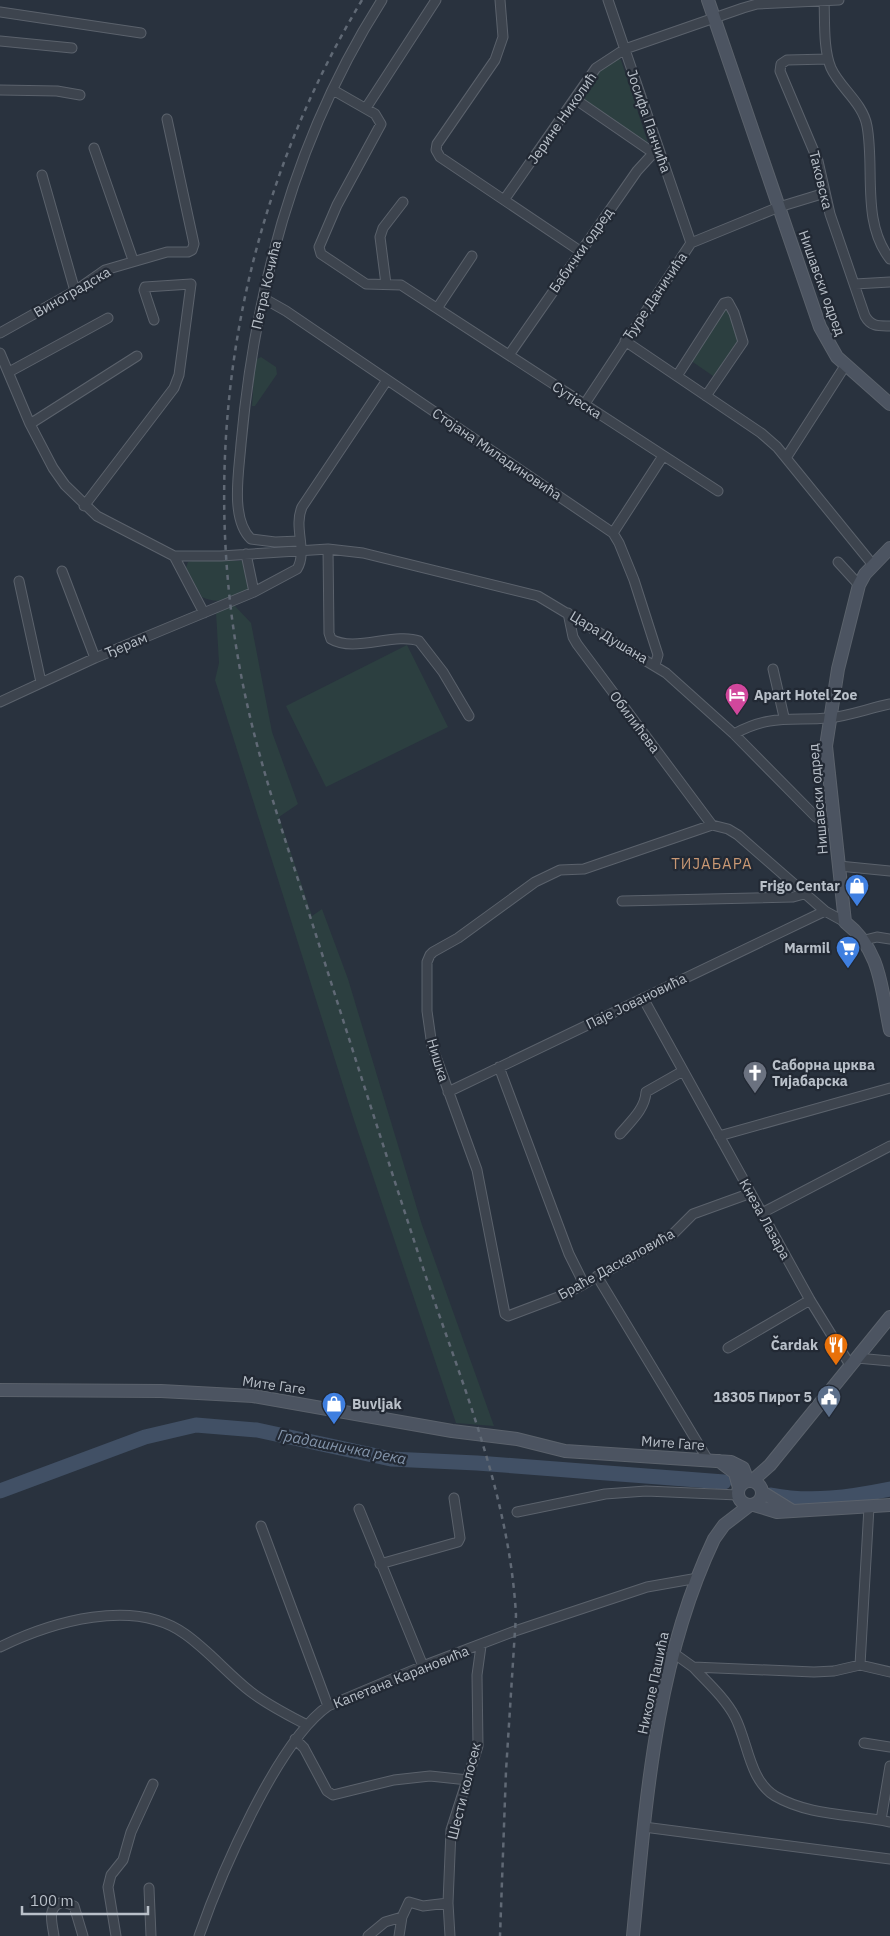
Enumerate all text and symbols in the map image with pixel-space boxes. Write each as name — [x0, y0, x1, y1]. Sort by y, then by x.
street label: Јосифа Панчића — [623, 67, 675, 176]
street label: Јерине Николић — [524, 69, 600, 167]
street label: Таковска — [805, 149, 837, 212]
street label: Бабички одред — [545, 204, 617, 296]
street label: Нишавски одред — [795, 228, 849, 338]
street label: Петра Кочића — [247, 238, 285, 331]
street label: Ђуре Даничића — [619, 248, 691, 343]
street label: Виноградска — [30, 262, 114, 321]
street label: Сутјеска — [549, 377, 606, 423]
street label: Стојана Миладиновића — [429, 404, 566, 504]
street label: Цара Душана — [567, 607, 652, 668]
street label: Ђерам — [102, 628, 150, 662]
hotel icon: Apart Hotel Zoe — [724, 682, 750, 716]
place label: Apart Hotel Zoe — [754, 686, 857, 704]
street label: Обилићева — [606, 687, 664, 757]
street label: Нишавски одред — [804, 743, 832, 855]
district label: ТИЈАБАРА — [671, 854, 753, 873]
shop icon: Frigo Centar — [844, 873, 870, 907]
place label: Frigo Centar — [759, 877, 840, 895]
supermarket icon: Marmil — [835, 935, 861, 969]
place label: Marmil — [784, 939, 830, 957]
street label: Паје Јовановића — [583, 969, 690, 1033]
street label: Нишка — [423, 1036, 453, 1084]
place label: Саборна црква Тијабарска — [772, 1056, 875, 1090]
church icon: Саборна црква Тијабарска — [742, 1060, 768, 1094]
street label: Кнеза Лазара — [735, 1175, 795, 1263]
street label: Браће Даскаловића — [555, 1224, 678, 1303]
restaurant icon: Čardak — [823, 1332, 849, 1366]
place label: Čardak — [771, 1335, 819, 1354]
street label: Мите Гаге — [241, 1372, 307, 1398]
public building icon: 18305 Пирот 5 — [816, 1384, 842, 1418]
place label: 18305 Пирот 5 — [713, 1388, 812, 1406]
shop icon: Buvljak — [321, 1391, 347, 1425]
place label: Buvljak — [352, 1395, 402, 1413]
water label: Градашничка река — [276, 1425, 408, 1468]
street label: Мите Гаге — [641, 1432, 706, 1454]
street label: Николе Пашића — [633, 1630, 673, 1736]
street label: Капетана Карановића — [330, 1641, 472, 1712]
street label: Шести колосек — [443, 1740, 485, 1842]
scale bar — [22, 1884, 149, 1916]
text: 100 m — [30, 1891, 74, 1910]

